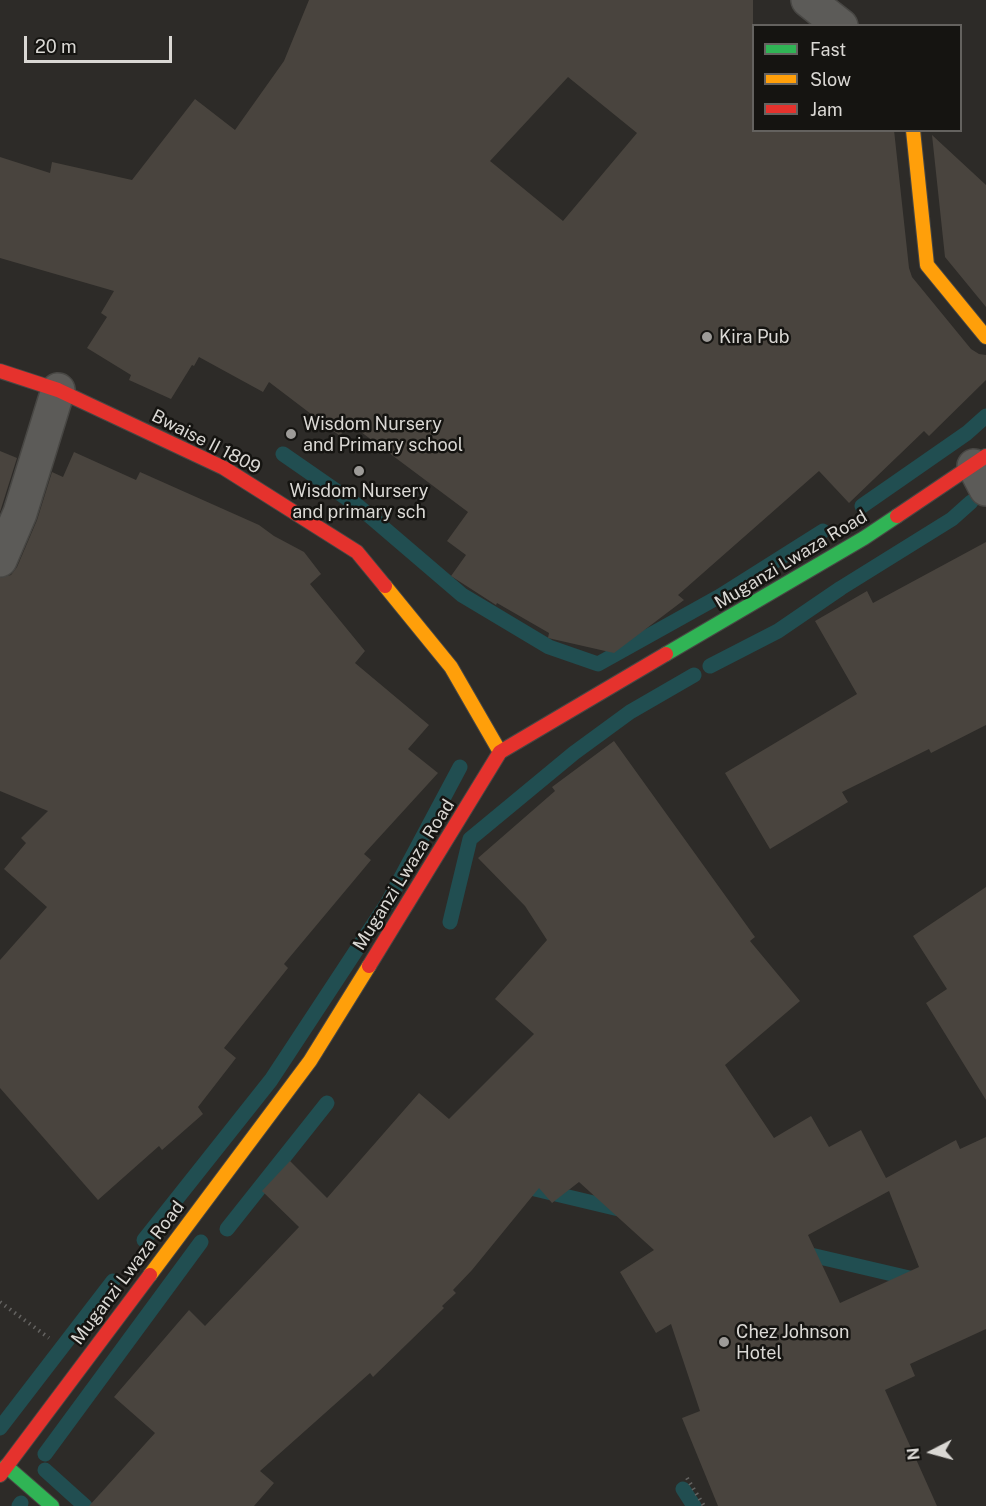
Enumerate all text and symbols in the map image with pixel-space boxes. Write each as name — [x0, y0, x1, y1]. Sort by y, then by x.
scale bar — [27, 24, 176, 62]
legend — [752, 24, 962, 132]
text: 20 m — [35, 36, 77, 57]
text: Fast — [810, 39, 846, 60]
text: Slow — [810, 69, 851, 90]
text: Jam — [810, 99, 843, 120]
place label: Kira Pub — [719, 326, 790, 348]
marker: Kira Pub — [700, 330, 714, 344]
street label: Bwaise II 1809 — [148, 405, 264, 479]
place label: Wisdom Nursery and Primary school — [303, 413, 463, 456]
marker: Wisdom Nursery and Primary school — [284, 427, 298, 441]
marker: Wisdom Nursery and primary sch — [352, 464, 366, 478]
place label: Wisdom Nursery and primary sch — [290, 480, 428, 522]
street label: Muganzi Lwaza Road — [711, 506, 871, 614]
street label: Muganzi Lwaza Road — [349, 795, 459, 955]
street label: Muganzi Lwaza Road — [67, 1197, 189, 1349]
place label: Chez Johnson Hotel — [736, 1321, 849, 1364]
marker: Chez Johnson Hotel — [717, 1335, 731, 1349]
north arrow — [902, 1422, 962, 1482]
text: N — [904, 1447, 924, 1461]

